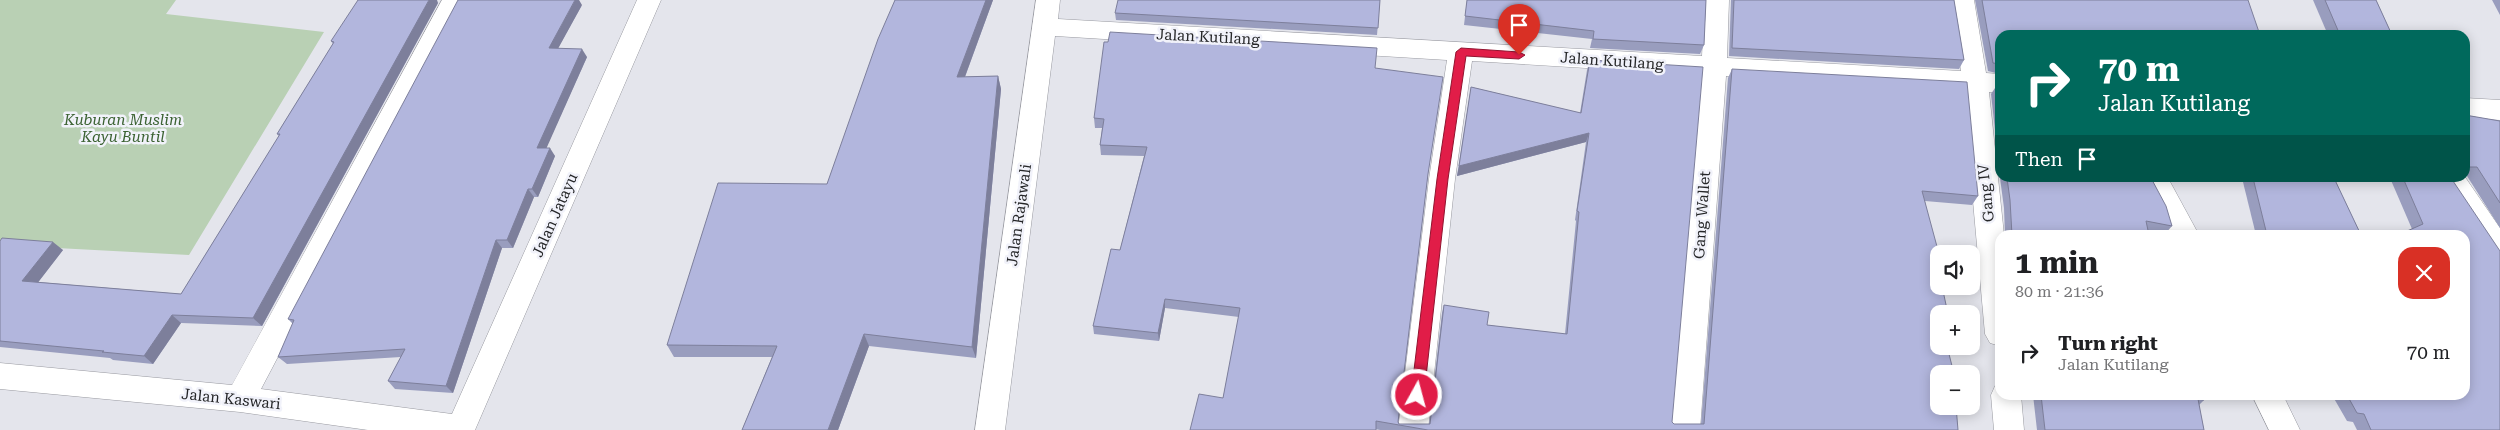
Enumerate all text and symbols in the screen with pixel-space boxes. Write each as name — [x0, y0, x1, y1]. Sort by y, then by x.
pin — [1498, 4, 1540, 55]
icon: arrive — [1505, 11, 1533, 39]
street label: Jalan Kutilang — [1156, 25, 1261, 49]
street label: Jalan Kutilang — [1560, 48, 1665, 74]
text: 70 m — [2098, 49, 2180, 90]
icon: right — [2015, 50, 2080, 115]
text: Jalan Kutilang — [2098, 91, 2250, 116]
park label: Kuburan Muslim Kayu Buntil — [63, 111, 182, 146]
icon: arrive — [2073, 145, 2101, 173]
text: Then — [2015, 148, 2063, 171]
street label: Jalan Rajawali — [1003, 163, 1035, 267]
street label: Gang IV — [1974, 163, 1998, 223]
street label: Jalan Jatayu — [528, 170, 582, 260]
street label: Gang Wallet — [1690, 170, 1714, 259]
map controls — [1930, 245, 1980, 415]
button: sound — [1930, 245, 1980, 295]
text: 1 min — [2015, 245, 2098, 280]
button: close — [2398, 247, 2450, 299]
text: 80 m · 21:36 — [2015, 282, 2104, 301]
button: + — [1930, 305, 1980, 355]
text: Turn right — [2058, 332, 2158, 355]
icon: right — [2015, 339, 2043, 367]
text: 70 m — [2407, 341, 2450, 364]
text: Jalan Kutilang — [2058, 355, 2169, 374]
button: − — [1930, 365, 1980, 415]
position arrow — [1390, 368, 1442, 420]
street label: Jalan Kaswari — [181, 385, 282, 413]

